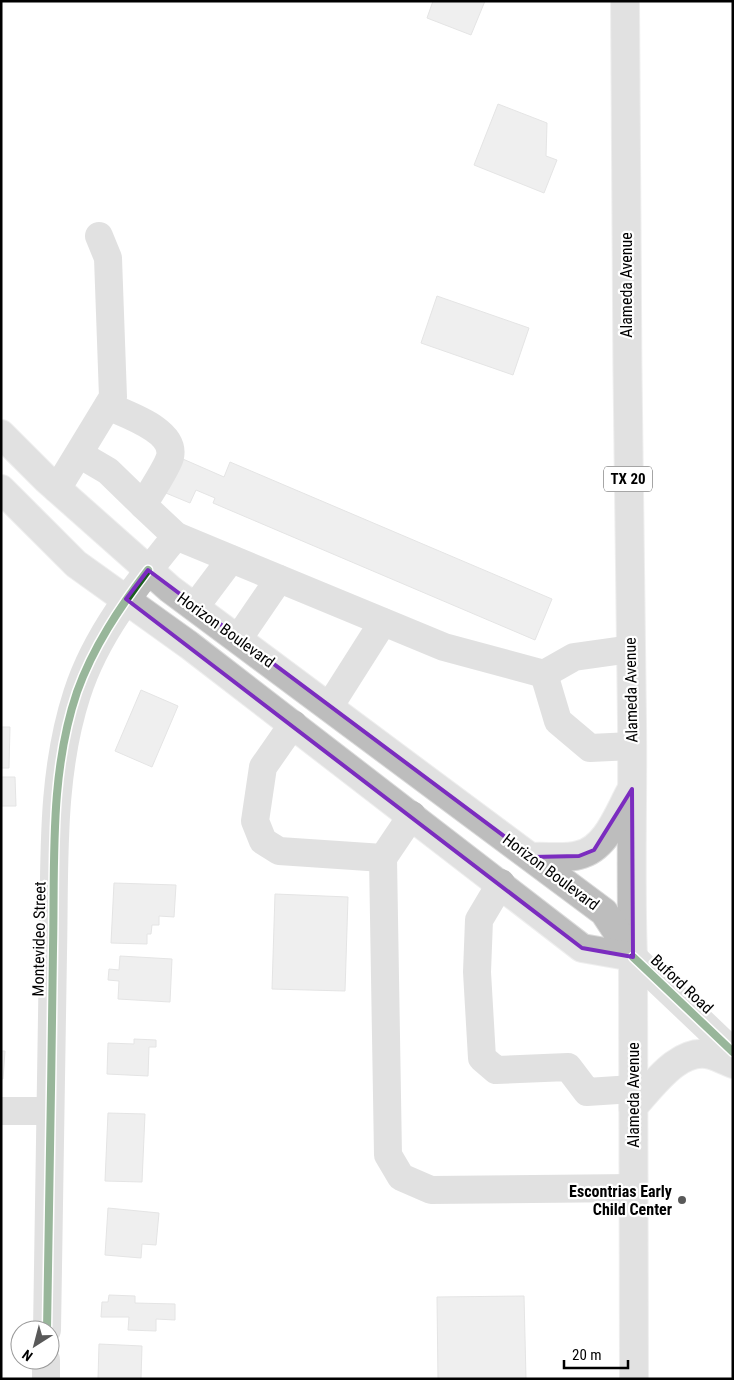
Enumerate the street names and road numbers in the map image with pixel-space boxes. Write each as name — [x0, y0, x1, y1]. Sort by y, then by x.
street label: Alameda Avenue — [617, 232, 636, 338]
road number: TX 20 — [604, 466, 652, 492]
street label: Horizon Boulevard — [174, 588, 278, 672]
street label: Alameda Avenue — [621, 637, 641, 743]
street label: Horizon Boulevard — [499, 830, 603, 914]
street label: Montevideo Street — [28, 881, 50, 997]
street label: Buford Road — [647, 950, 717, 1018]
street label: Alameda Avenue — [624, 1042, 643, 1148]

